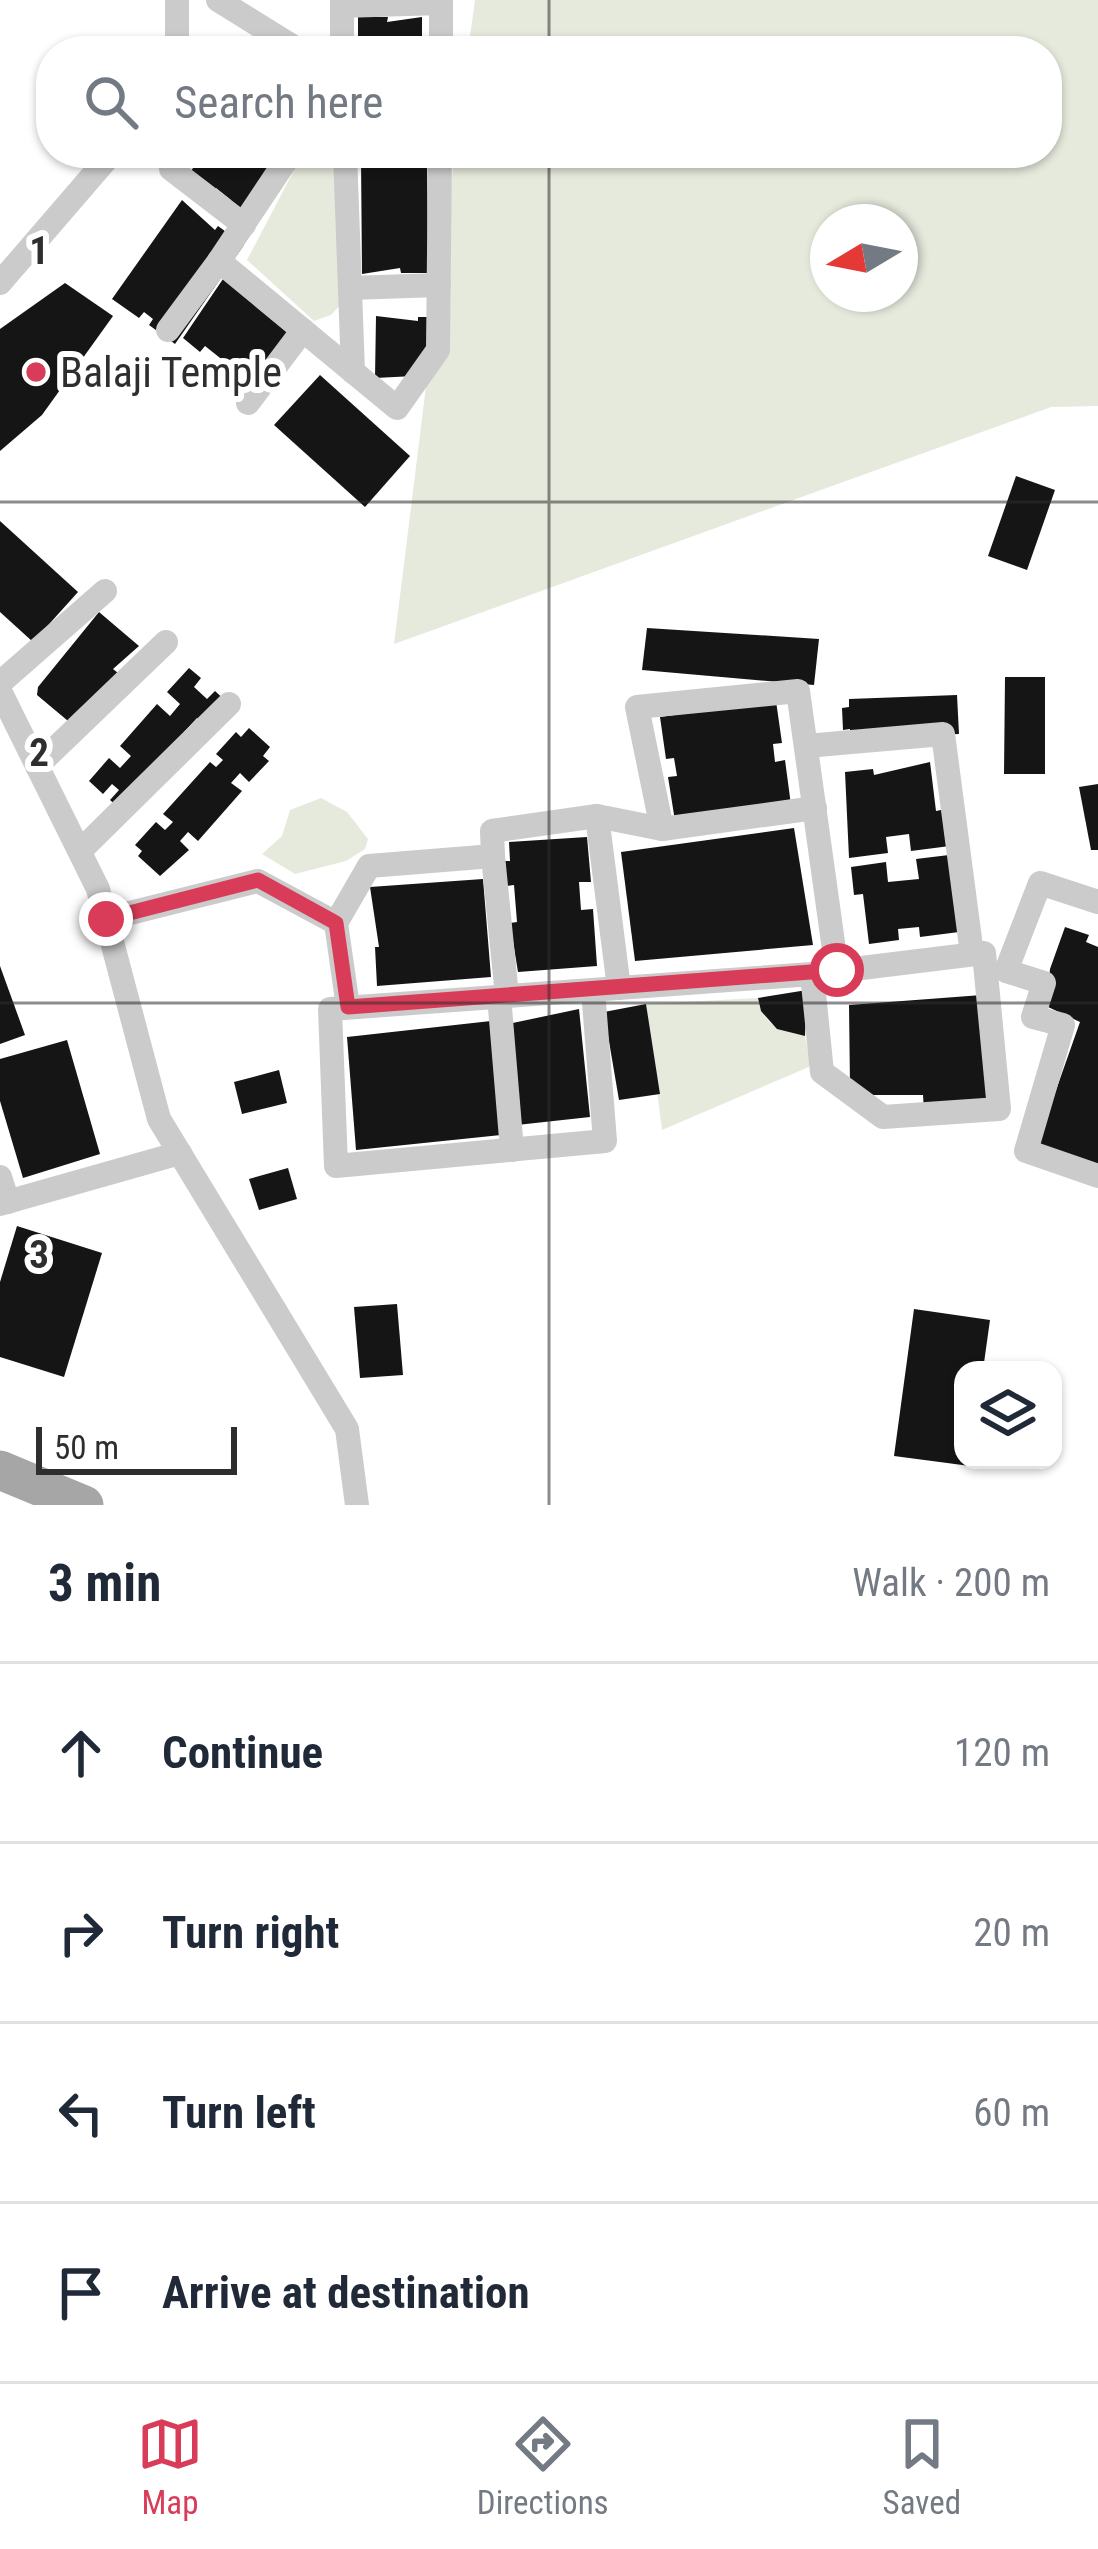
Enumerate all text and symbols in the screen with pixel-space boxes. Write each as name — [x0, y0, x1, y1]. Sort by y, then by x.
search box — [36, 36, 1062, 168]
icon: search — [78, 69, 144, 135]
text: Search here — [174, 76, 383, 129]
north arrow — [810, 204, 918, 312]
text: 1 — [29, 228, 49, 274]
place label: Balaji Temple — [60, 348, 282, 397]
marker: Balaji Temple — [23, 359, 49, 385]
text: 2 — [29, 730, 49, 776]
route end — [79, 892, 133, 946]
route start — [810, 943, 864, 997]
text: 3 — [29, 1232, 49, 1278]
map controls — [954, 1361, 1062, 1469]
button: layers — [954, 1361, 1062, 1469]
scale bar — [36, 1421, 237, 1474]
text: 50 m — [54, 1428, 119, 1467]
text: 3 min — [48, 1554, 161, 1613]
text: Walk · 200 m — [852, 1560, 1050, 1606]
icon: ahead — [48, 1720, 114, 1786]
text: Continue — [162, 1726, 323, 1779]
text: 120 m — [954, 1730, 1050, 1776]
icon: right — [48, 1900, 114, 1966]
text: Turn right — [162, 1906, 339, 1959]
text: 20 m — [973, 1910, 1050, 1956]
icon: left — [48, 2080, 114, 2146]
text: Turn left — [162, 2086, 316, 2139]
text: 60 m — [973, 2090, 1050, 2136]
icon: arrive — [48, 2260, 114, 2326]
text: Arrive at destination — [162, 2266, 530, 2319]
tab: Map — [137, 2411, 203, 2522]
tab: Directions — [477, 2411, 609, 2522]
tab: Saved — [883, 2411, 961, 2522]

